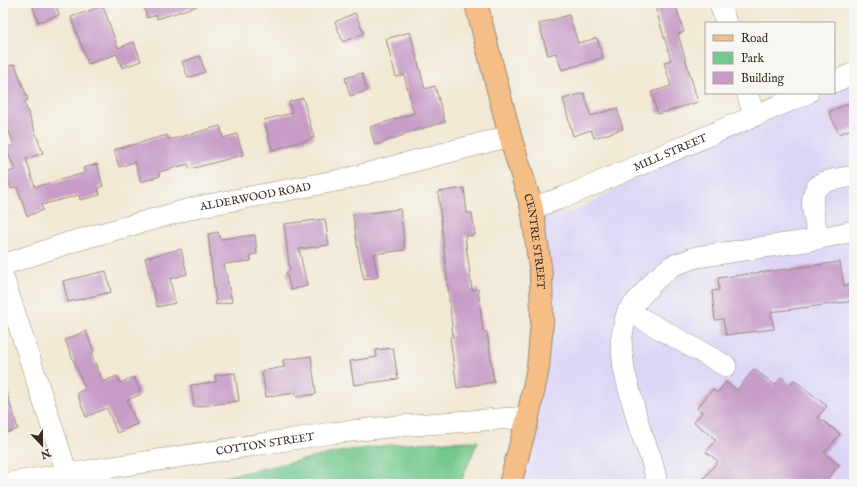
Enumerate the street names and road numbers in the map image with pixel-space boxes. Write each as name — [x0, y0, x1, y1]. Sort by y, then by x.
street label: MILL STREET — [632, 131, 709, 175]
street label: ALDERWOOD ROAD — [198, 180, 312, 214]
street label: CENTRE STREET — [520, 192, 547, 289]
street label: COTTON STREET — [215, 430, 315, 459]

